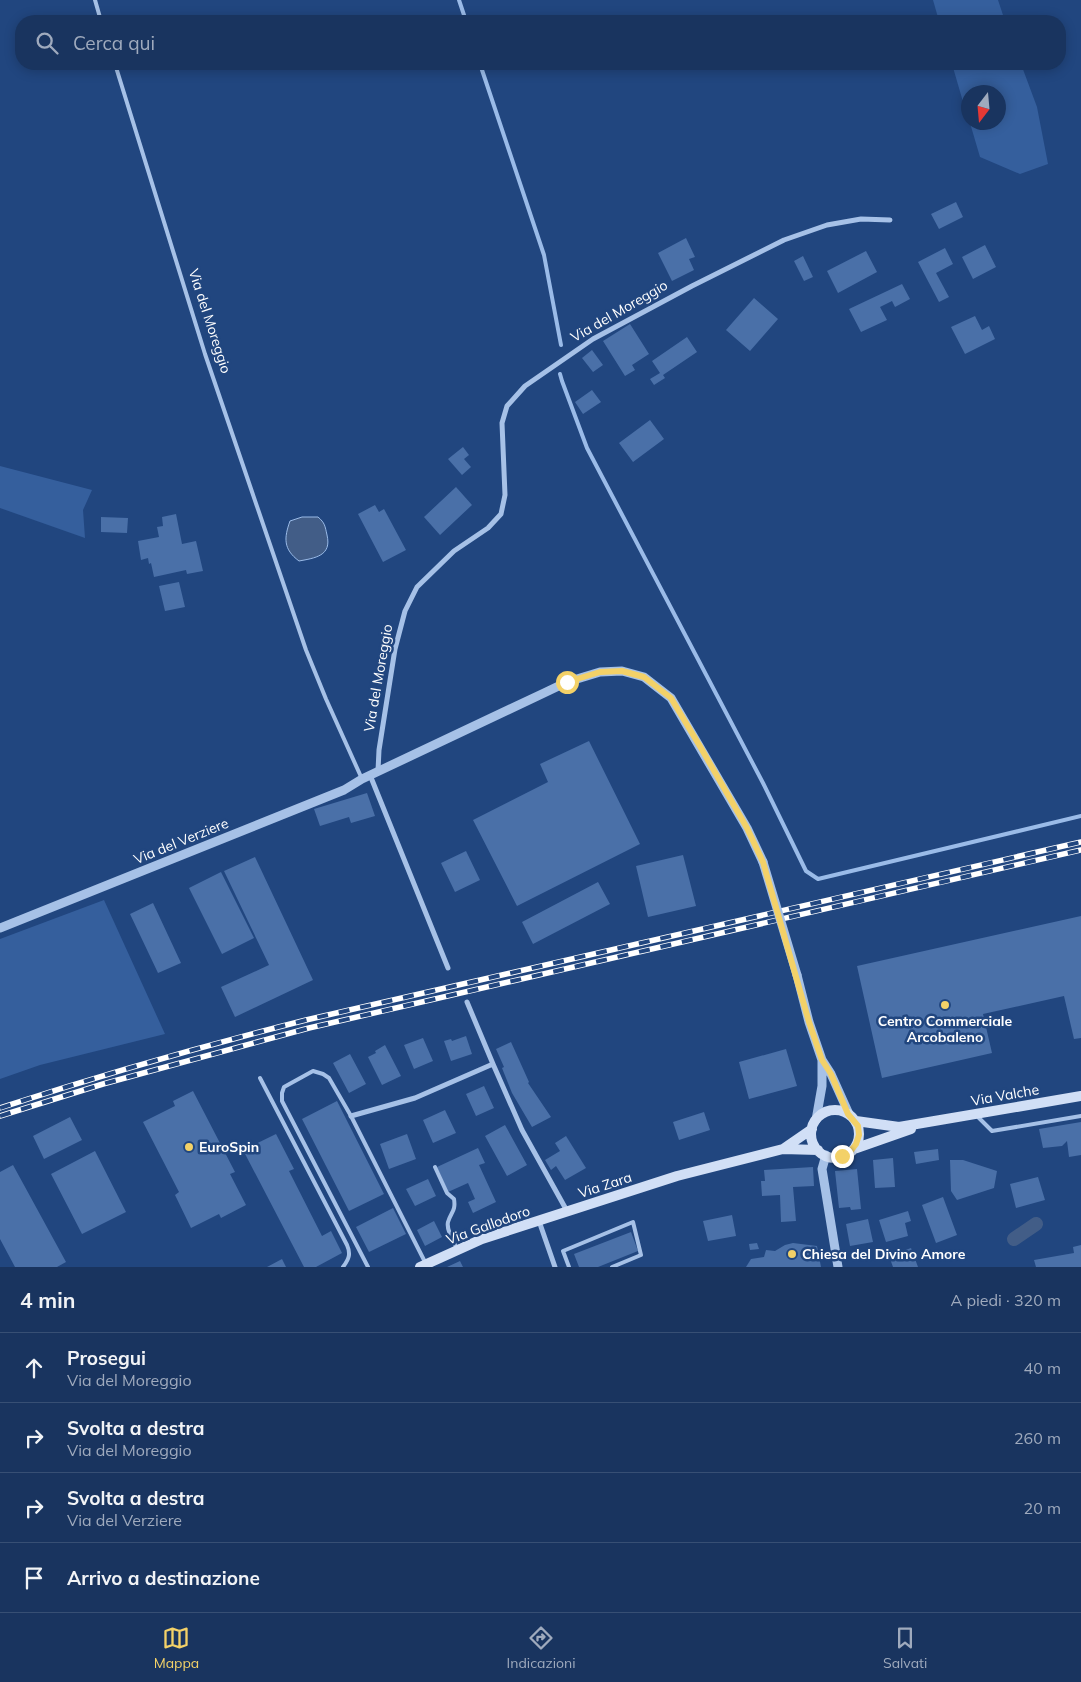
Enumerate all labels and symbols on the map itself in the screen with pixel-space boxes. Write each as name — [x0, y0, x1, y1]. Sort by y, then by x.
north arrow — [961, 85, 1006, 130]
street label: Via del Moreggio — [185, 266, 235, 376]
street label: Via del Moreggio — [567, 276, 671, 346]
street label: Via del Moreggio — [360, 623, 396, 733]
route start — [556, 671, 579, 694]
street label: Via del Verziere — [131, 814, 231, 868]
marker: Centro Commerciale Arcobaleno — [939, 999, 951, 1011]
place label: Centro Commerciale Arcobaleno — [878, 1012, 1013, 1046]
street label: Via Valche — [970, 1080, 1040, 1110]
place label: EuroSpin — [199, 1138, 259, 1156]
marker: EuroSpin — [183, 1141, 195, 1153]
route end — [831, 1145, 854, 1168]
street label: Via Zara — [576, 1168, 634, 1202]
street label: Via Gallodoro — [444, 1202, 532, 1248]
place label: Chiesa del Divino Amore — [802, 1245, 966, 1263]
marker: Chiesa del Divino Amore — [786, 1248, 798, 1260]

